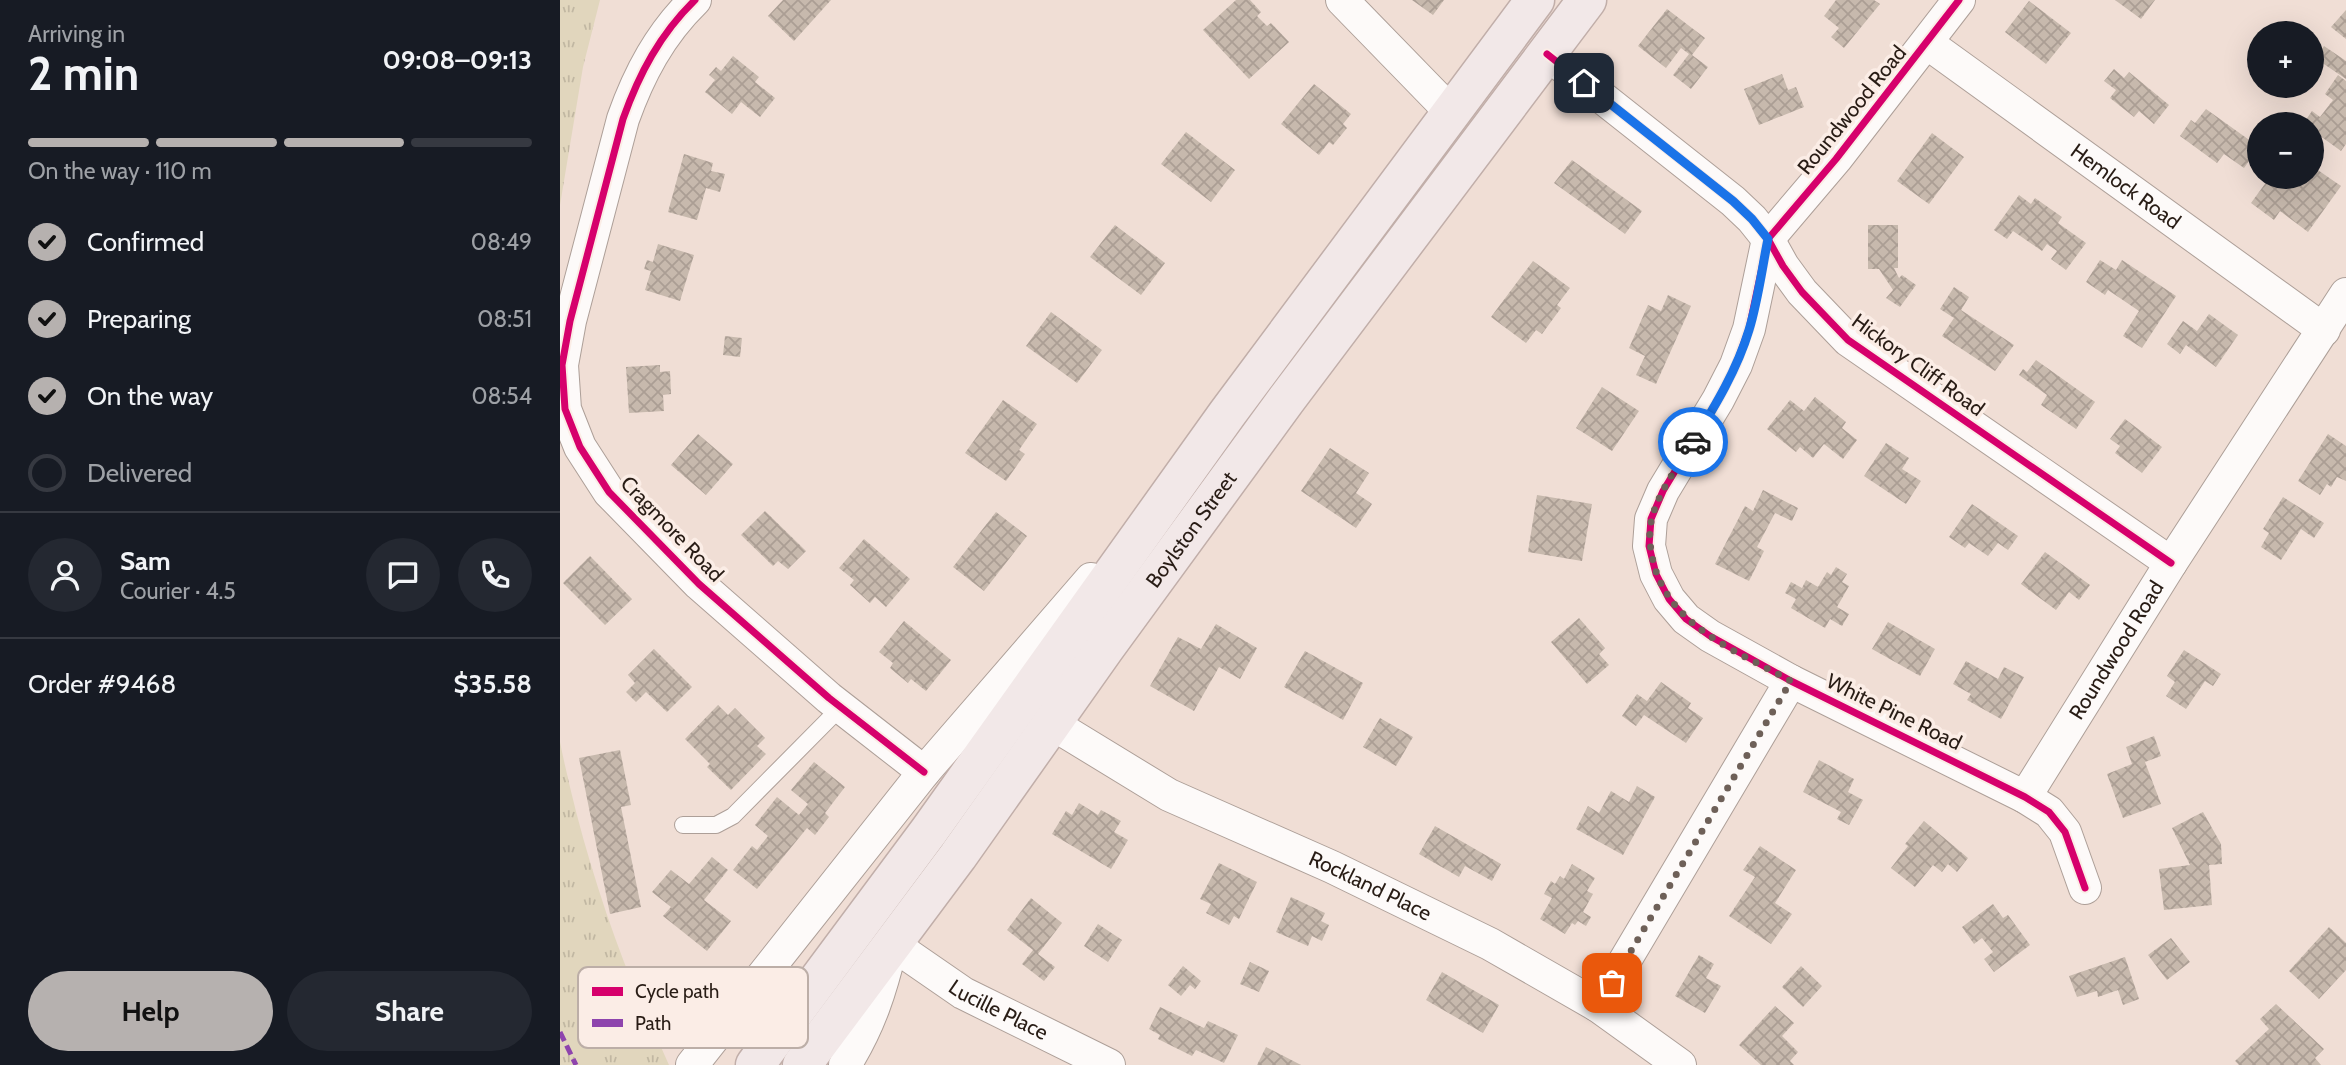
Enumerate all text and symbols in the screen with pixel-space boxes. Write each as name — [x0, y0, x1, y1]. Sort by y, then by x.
text: Arriving in — [28, 20, 125, 48]
map controls — [2247, 21, 2324, 189]
button: + — [2247, 21, 2324, 98]
street label: Roundwood Road — [1792, 40, 1911, 179]
text: 09:08–09:13 — [382, 44, 532, 76]
text: 2 min — [28, 46, 139, 102]
pin — [1554, 53, 1614, 113]
icon: home — [1565, 64, 1603, 102]
button: − — [2247, 112, 2324, 189]
street label: Hemlock Road — [2066, 138, 2186, 234]
text: On the way · 110 m — [28, 157, 212, 185]
icon: check — [28, 223, 66, 261]
text: Confirmed — [87, 226, 204, 258]
text: 08:49 — [471, 228, 532, 256]
icon: check — [28, 300, 66, 338]
text: Preparing — [87, 303, 191, 335]
text: 08:51 — [477, 305, 532, 333]
street label: Hickory Cliff Road — [1847, 308, 1989, 421]
icon: check — [28, 377, 66, 415]
text: On the way — [87, 380, 213, 412]
text: 08:54 — [471, 382, 532, 410]
courier — [1658, 407, 1728, 477]
icon: car — [1674, 423, 1712, 461]
text: Delivered — [87, 457, 192, 489]
street label: Boylston Street — [1140, 467, 1242, 592]
street label: Cragmore Road — [616, 471, 729, 587]
button: person — [28, 538, 102, 612]
button: chat — [366, 538, 440, 612]
button: phone — [458, 538, 532, 612]
text: Sam — [120, 545, 171, 577]
street label: Roundwood Road — [2064, 576, 2169, 724]
text: Courier · 4.5 — [120, 577, 236, 605]
text: Order #9468 — [28, 668, 176, 700]
text: $35.58 — [454, 668, 532, 700]
street label: White Pine Road — [1823, 668, 1966, 755]
street label: Rockland Place — [1305, 845, 1436, 926]
pin — [1582, 953, 1642, 1013]
icon: bag — [1593, 964, 1631, 1002]
legend — [578, 967, 808, 1048]
button: Help — [28, 971, 273, 1051]
button: Share — [287, 971, 532, 1051]
street label: Lucille Place — [944, 974, 1053, 1045]
text: Cycle path — [635, 980, 719, 1003]
text: Path — [635, 1012, 671, 1035]

